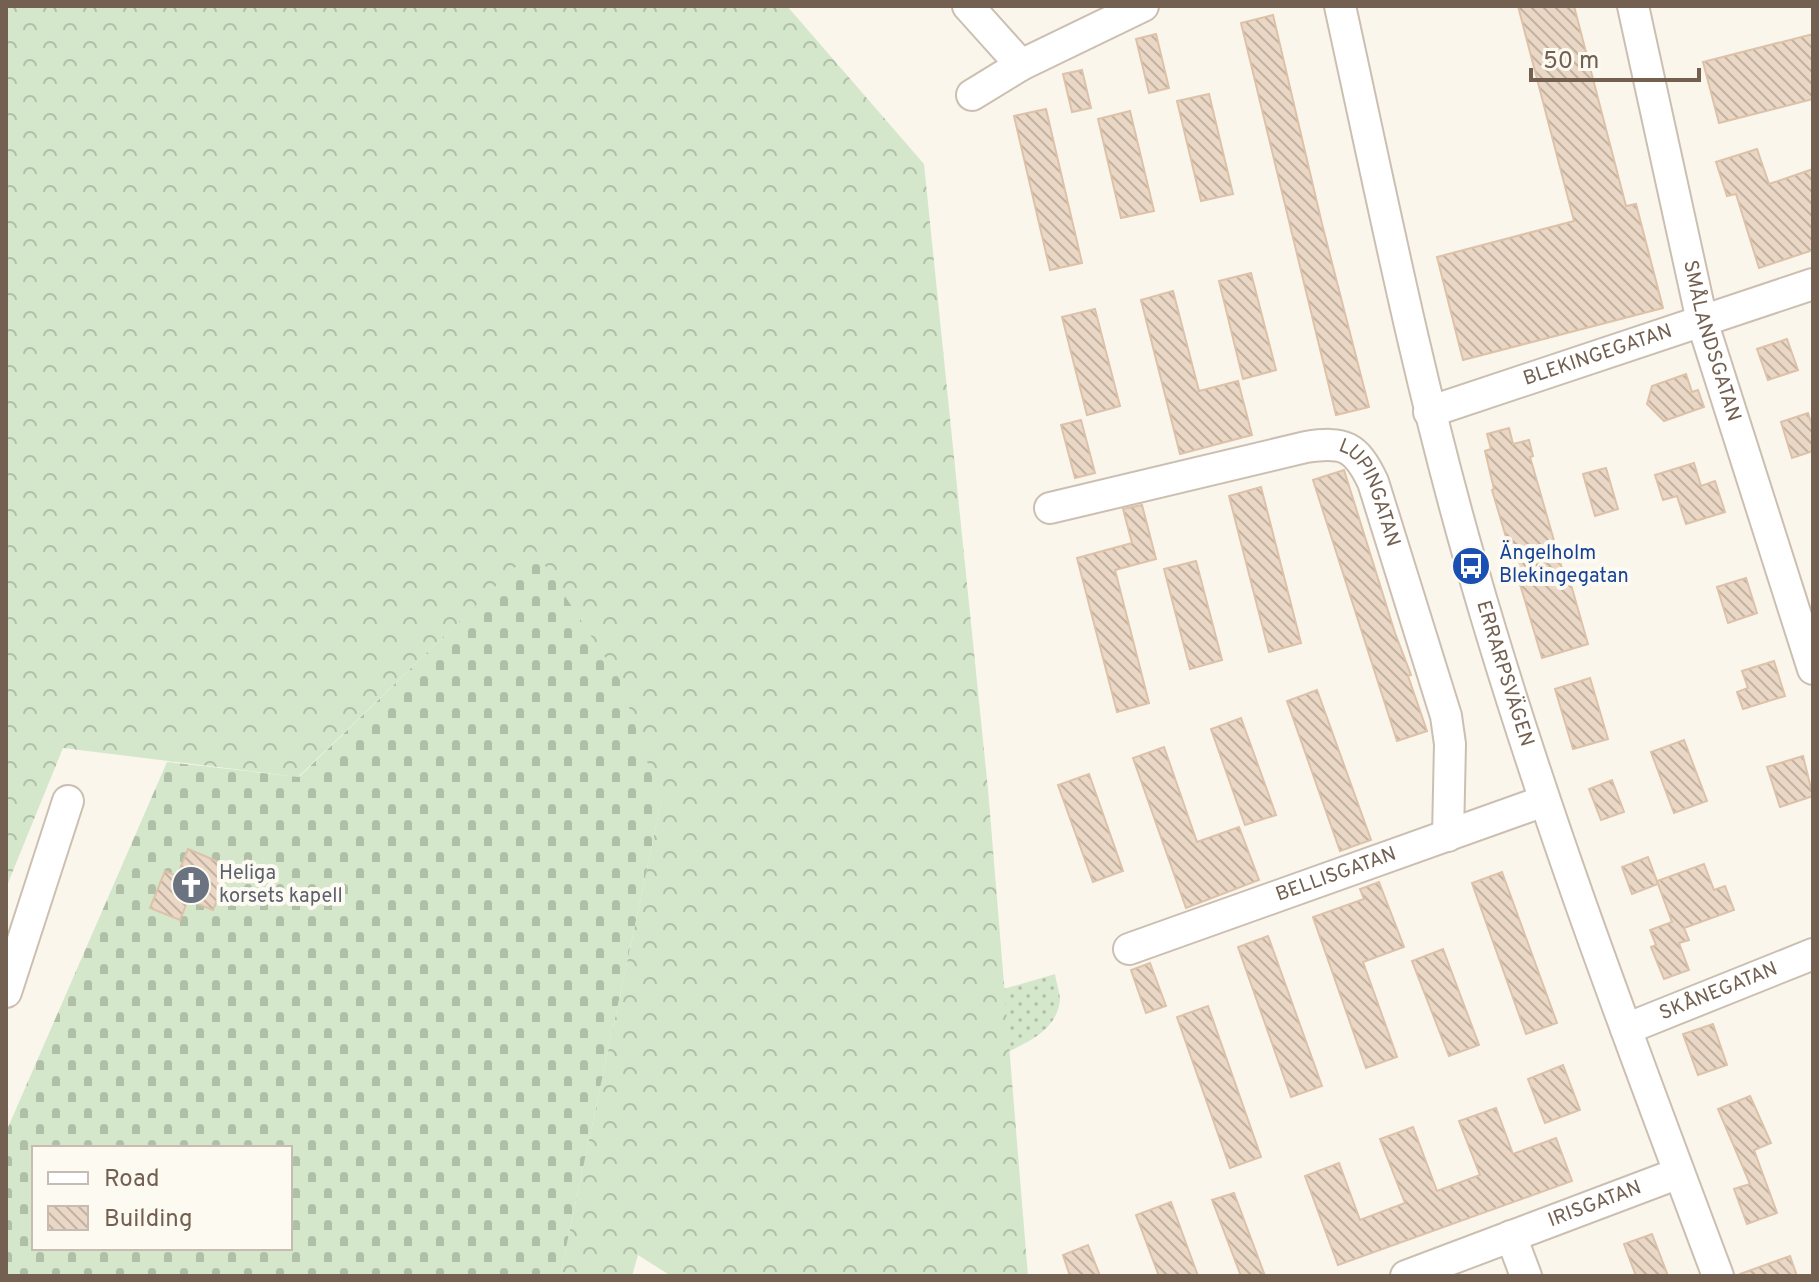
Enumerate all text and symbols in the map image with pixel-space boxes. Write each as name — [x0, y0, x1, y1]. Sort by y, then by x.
scale bar — [1531, 32, 1699, 82]
text: 50 m — [1543, 47, 1599, 77]
street label: SMÅLANDSGATAN — [1676, 258, 1746, 425]
street label: BLEKINGEGATAN — [1520, 319, 1676, 393]
street label: LUPINGATAN — [1335, 433, 1405, 550]
place label: Ängelholm Blekingegatan — [1499, 540, 1629, 590]
bus stop icon: Ängelholm Blekingegatan — [1450, 545, 1492, 587]
street label: ERRARPSVÄGEN — [1469, 598, 1539, 750]
street label: BELLISGATAN — [1272, 842, 1400, 909]
place label: Heliga korsets kapell — [219, 861, 343, 910]
church icon: Heliga korsets kapell — [170, 864, 212, 906]
street label: SKÅNEGATAN — [1656, 956, 1782, 1027]
legend — [32, 1146, 292, 1250]
text: Road — [104, 1165, 160, 1195]
street label: IRISGATAN — [1545, 1175, 1645, 1234]
text: Building — [104, 1205, 193, 1235]

